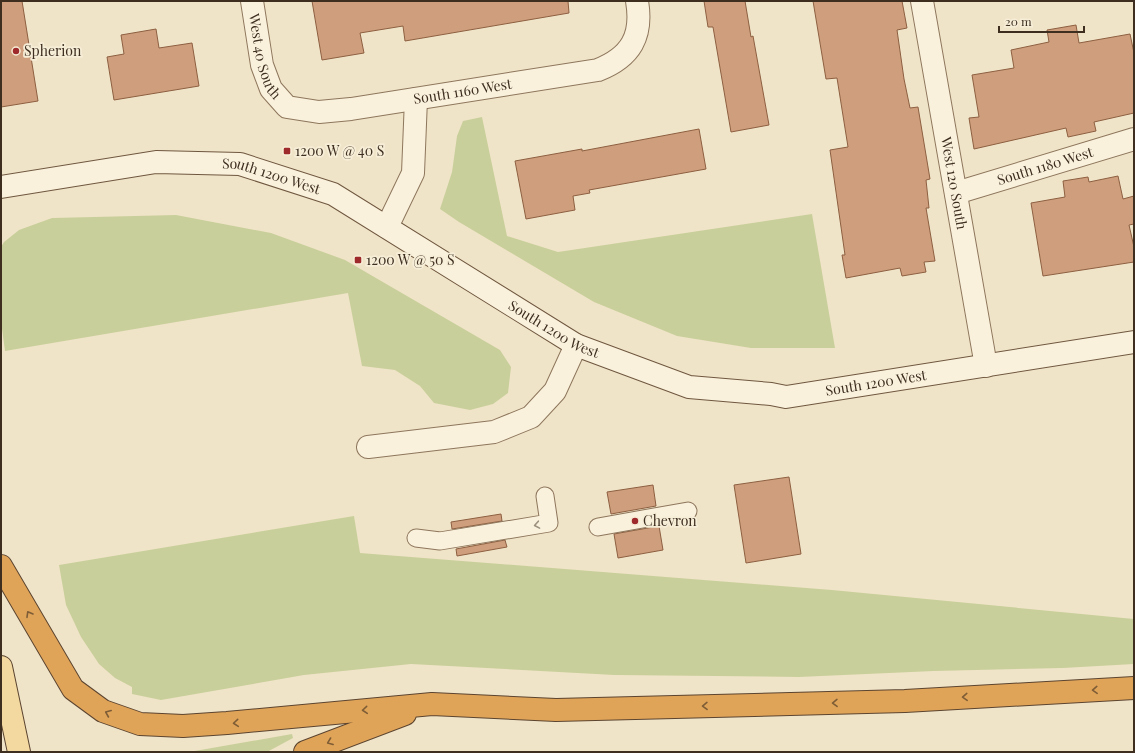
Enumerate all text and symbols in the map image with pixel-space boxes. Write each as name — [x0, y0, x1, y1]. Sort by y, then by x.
scale bar — [999, 8, 1084, 34]
street label: West 40 South — [245, 11, 286, 104]
text: 20 m — [1005, 13, 1032, 29]
place label: Spherion — [24, 41, 82, 60]
marker: Spherion — [11, 46, 21, 56]
street label: South 1160 West — [412, 74, 514, 108]
street label: West 120 South — [937, 134, 972, 232]
place label: 1200 W @ 40 S — [295, 141, 384, 160]
street label: South 1180 West — [995, 142, 1096, 189]
marker: 1200 W @ 40 S — [282, 146, 292, 156]
street label: South 1200 West — [222, 154, 324, 199]
place label: 1200 W @ 50 S — [366, 250, 454, 269]
marker: 1200 W @ 50 S — [353, 255, 363, 265]
street label: South 1200 West — [505, 295, 603, 362]
street label: South 1200 West — [824, 365, 929, 400]
place label: Chevron — [643, 511, 697, 530]
marker: Chevron — [630, 516, 640, 526]
one-way arrow — [534, 520, 540, 529]
one-way arrow — [27, 610, 34, 618]
one-way arrow — [1092, 686, 1098, 695]
one-way arrow — [962, 693, 968, 702]
one-way arrow — [832, 698, 838, 707]
one-way arrow — [702, 702, 708, 710]
one-way arrow — [362, 706, 368, 715]
one-way arrow — [105, 710, 113, 718]
one-way arrow — [233, 718, 239, 727]
one-way arrow — [327, 738, 334, 746]

